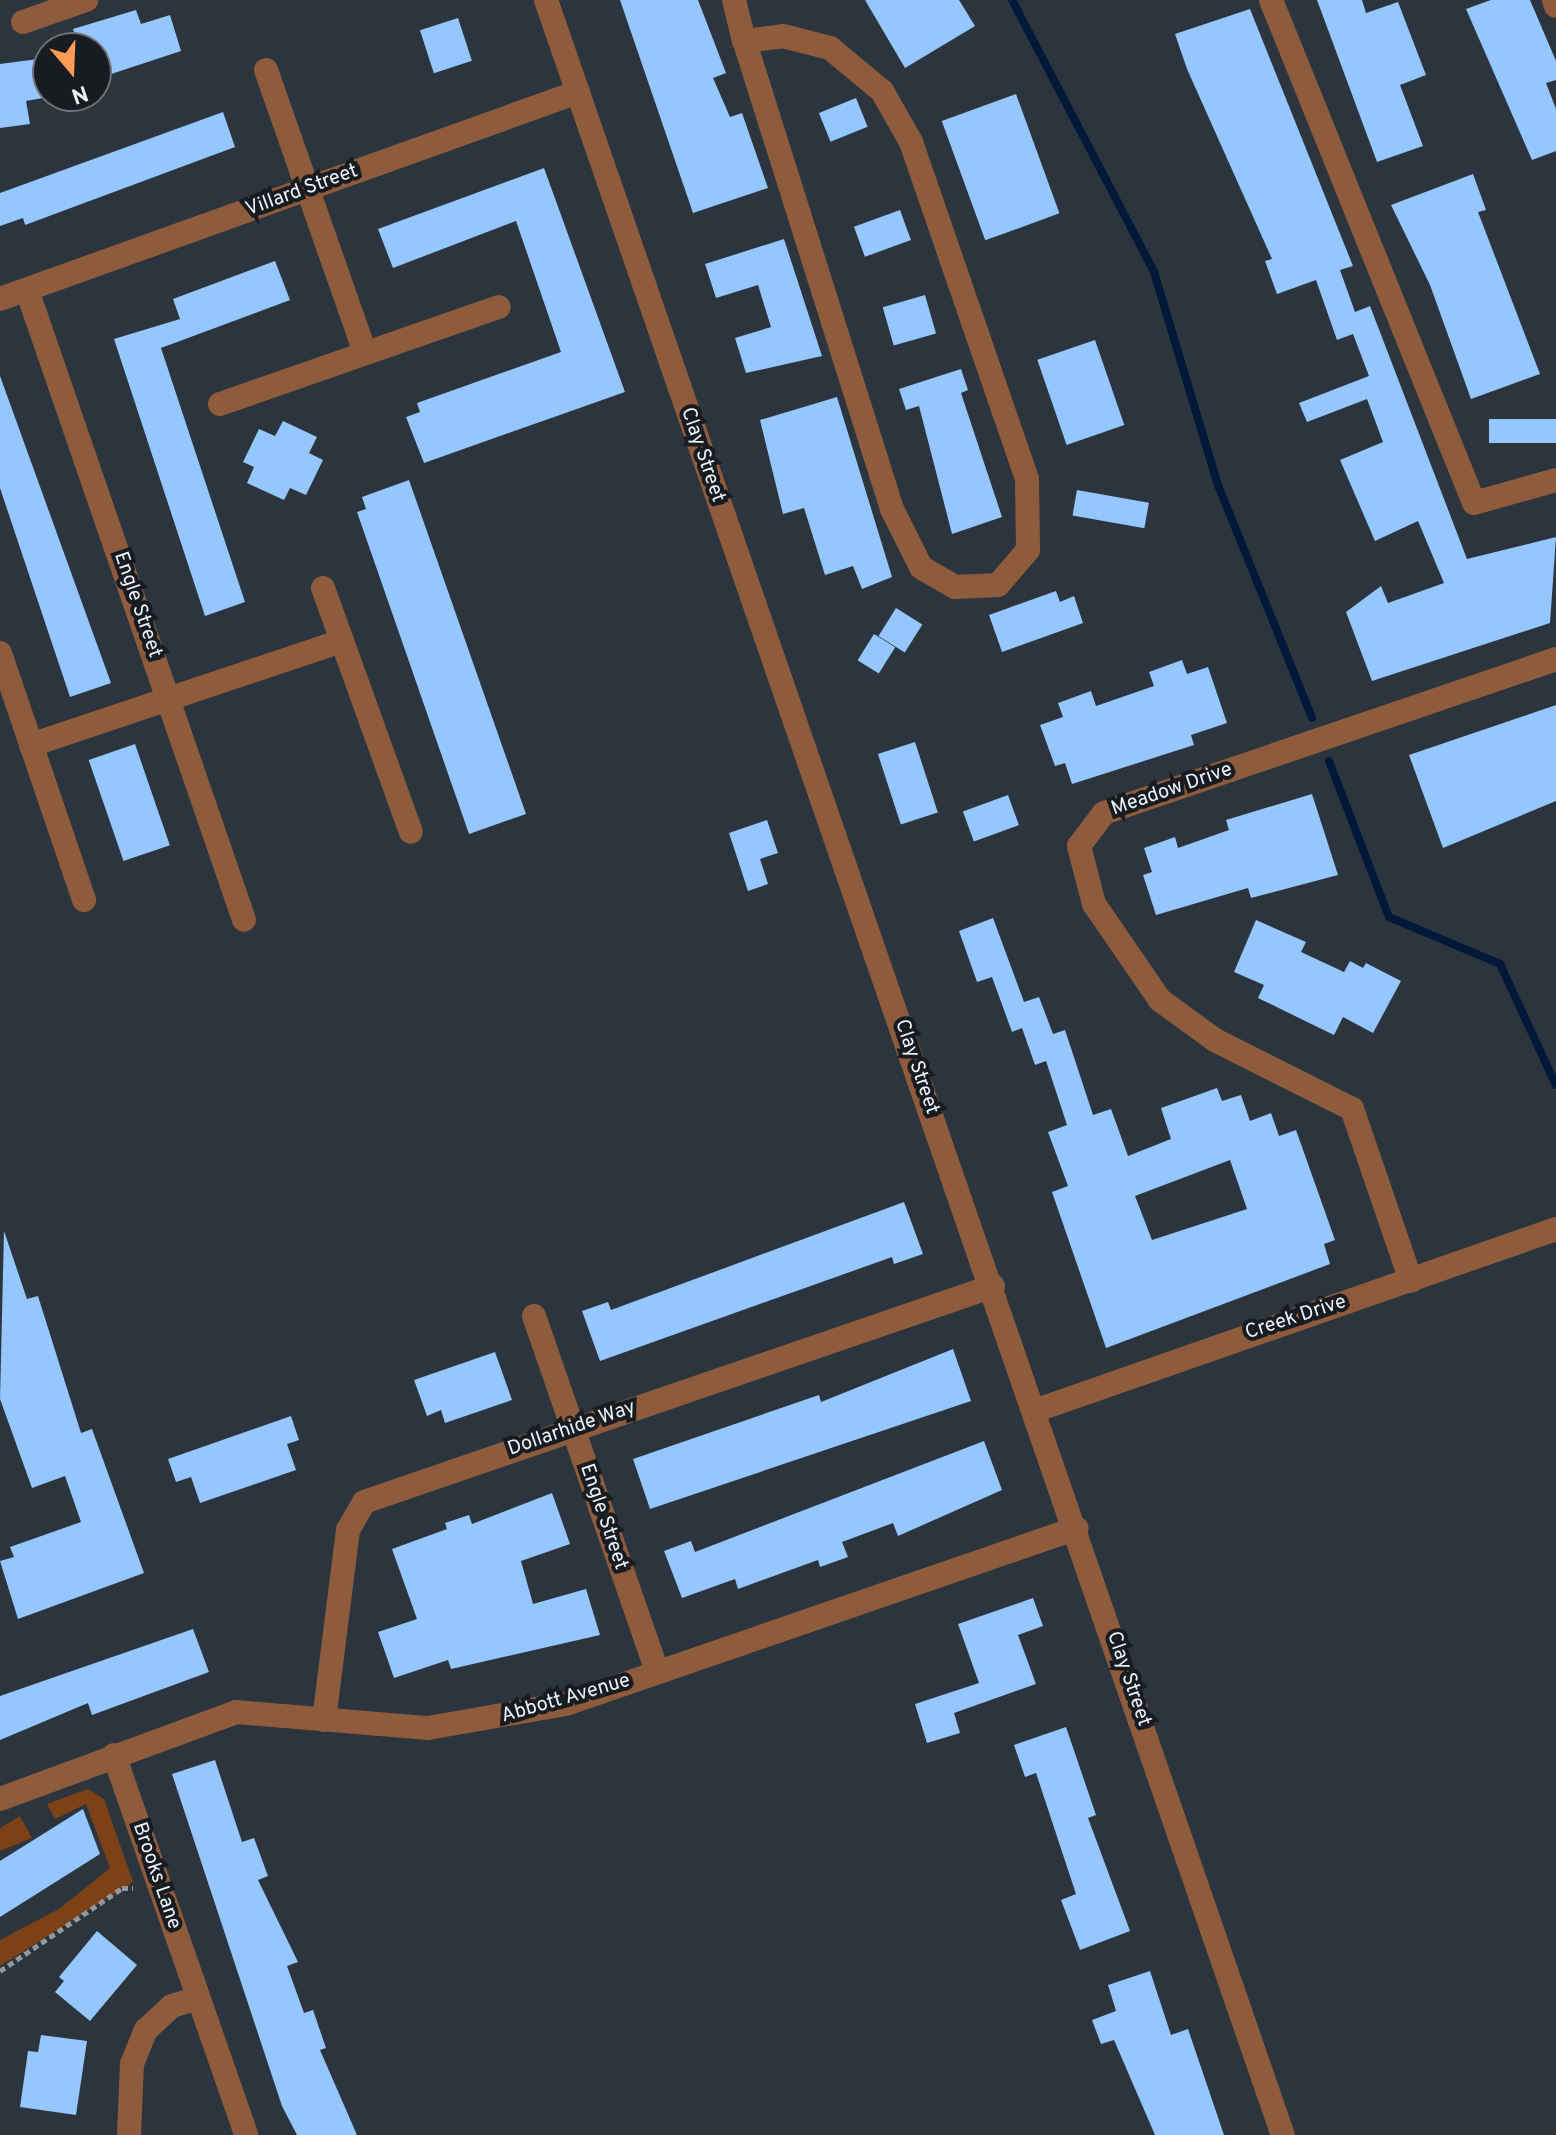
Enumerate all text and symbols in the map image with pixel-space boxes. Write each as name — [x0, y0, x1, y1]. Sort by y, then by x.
north arrow — [32, 32, 112, 112]
text: N — [67, 78, 91, 109]
street label: Villard Street — [243, 160, 361, 222]
street label: Clay Street — [675, 404, 729, 506]
street label: Engle Street — [108, 549, 166, 661]
street label: Meadow Drive — [1108, 758, 1236, 822]
street label: Clay Street — [889, 1016, 943, 1118]
street label: Creek Drive — [1242, 1290, 1350, 1346]
street label: Dollarhide Way — [505, 1396, 639, 1462]
street label: Engle Street — [574, 1461, 632, 1573]
street label: Clay Street — [1101, 1628, 1155, 1730]
street label: Abbott Avenue — [498, 1669, 634, 1729]
street label: Brooks Lane — [126, 1819, 186, 1933]

